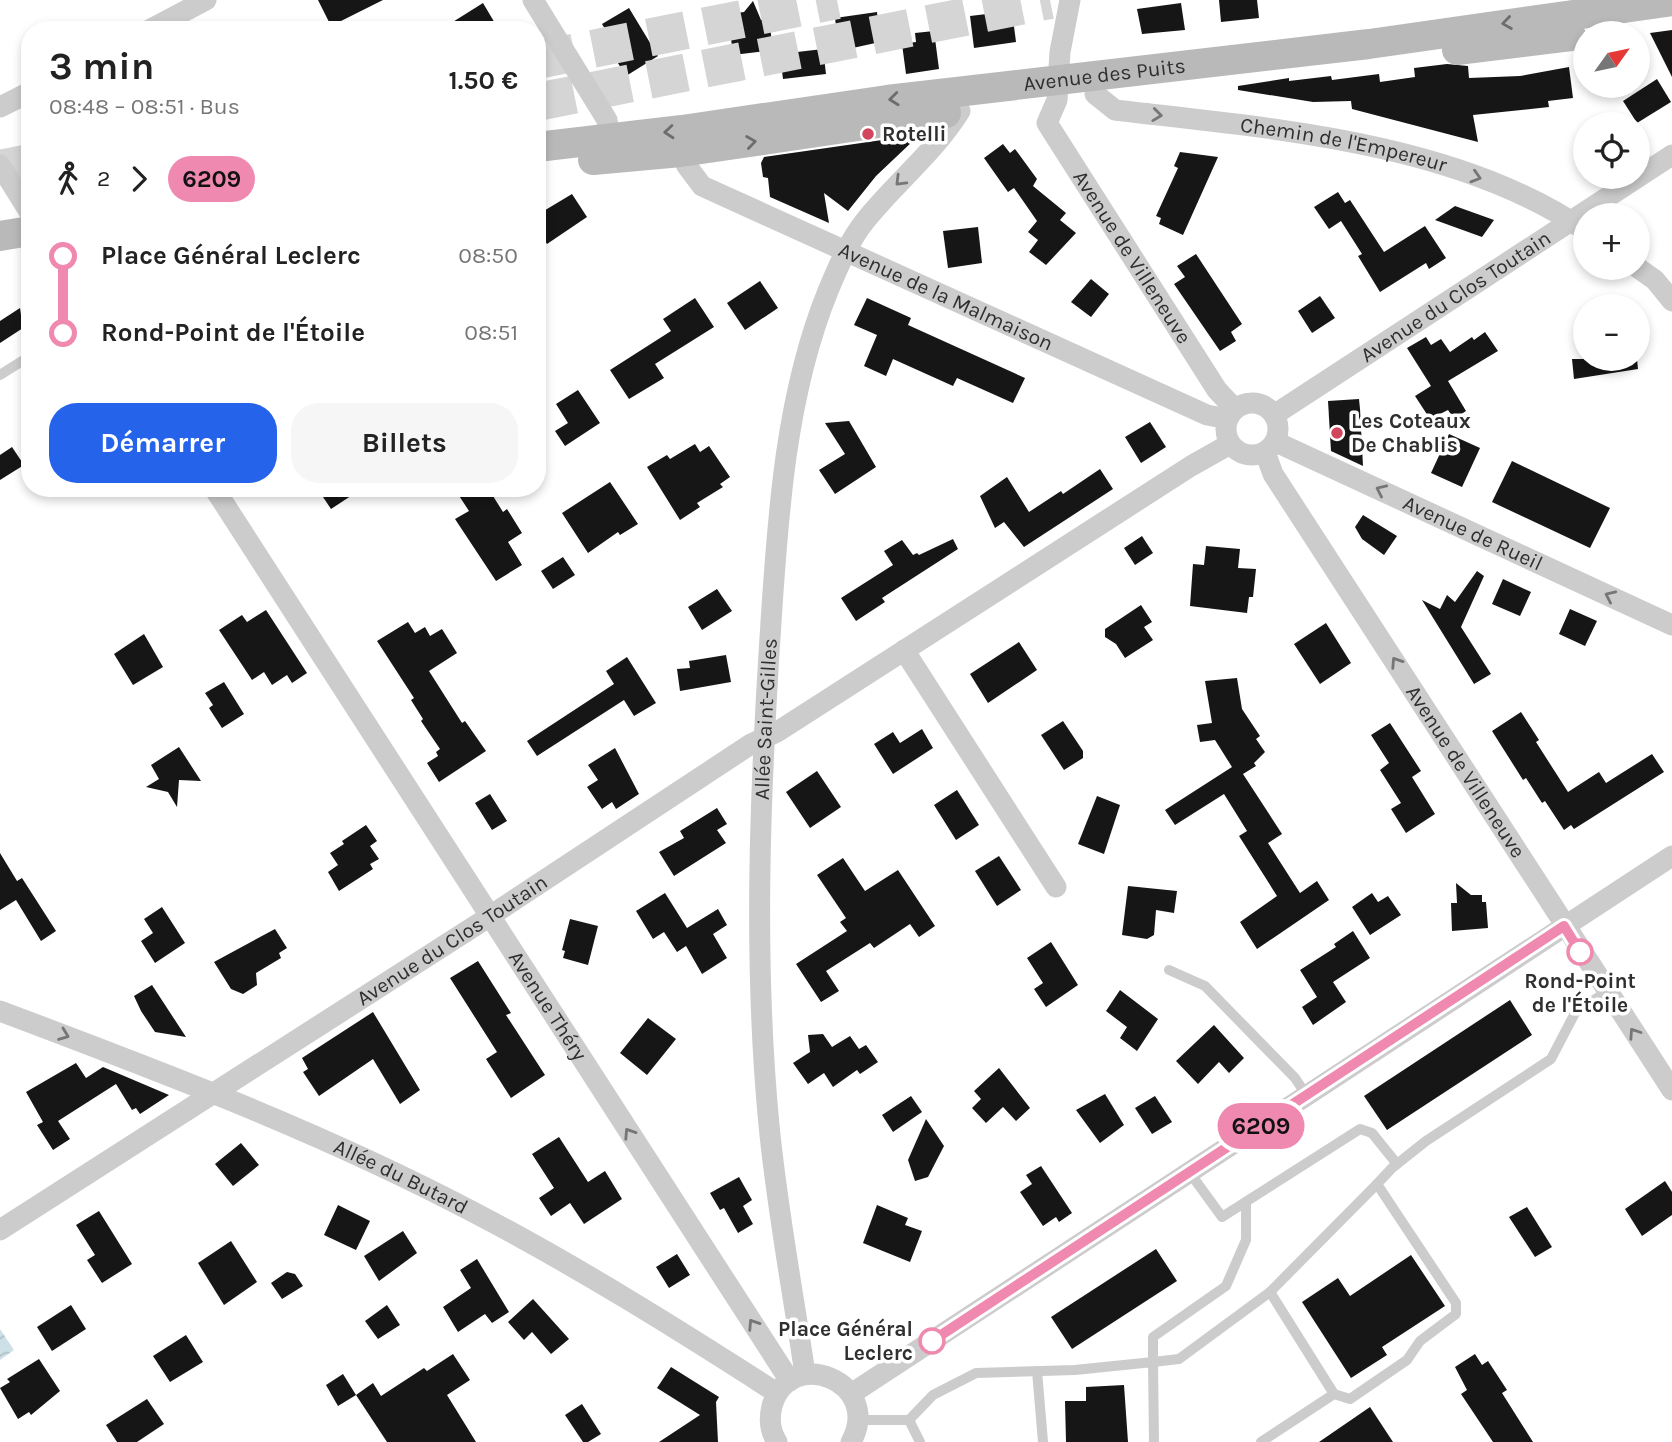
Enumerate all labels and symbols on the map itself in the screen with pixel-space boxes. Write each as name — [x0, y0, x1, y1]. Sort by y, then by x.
one-way arrow — [1501, 16, 1513, 31]
north arrow — [1573, 21, 1650, 98]
street label: Avenue des Puits — [1022, 53, 1187, 96]
one-way arrow — [888, 92, 900, 107]
one-way arrow — [1151, 108, 1163, 123]
street label: Chemin de l'Empereur — [1239, 113, 1450, 177]
place label: Rotelli — [882, 122, 947, 146]
one-way arrow — [663, 124, 674, 139]
marker: Rotelli — [860, 126, 876, 142]
one-way arrow — [745, 135, 757, 150]
street label: Avenue de Villeneuve — [1068, 166, 1196, 348]
one-way arrow — [1470, 168, 1482, 183]
one-way arrow — [896, 173, 909, 186]
street label: Avenue du Clos Toutain — [1356, 226, 1555, 367]
street label: Avenue de la Malmaison — [835, 238, 1057, 356]
place label: Les Coteaux De Chablis — [1351, 409, 1471, 457]
marker: Les Coteaux De Chablis — [1329, 425, 1345, 441]
one-way arrow — [1376, 485, 1388, 499]
street label: Avenue de Rueil — [1399, 490, 1547, 576]
one-way arrow — [1605, 590, 1617, 604]
street label: Allée Saint-Gilles — [750, 637, 782, 801]
one-way arrow — [1391, 657, 1404, 670]
street label: Avenue de Villeneuve — [1401, 681, 1530, 862]
street label: Avenue du Clos Toutain — [352, 870, 552, 1010]
marker: Rond-Point de l'Étoile — [1567, 939, 1593, 965]
street label: Avenue Théry — [504, 946, 592, 1065]
place label: Rond-Point de l'Étoile — [1524, 969, 1636, 1017]
one-way arrow — [57, 1026, 69, 1040]
one-way arrow — [1630, 1028, 1642, 1041]
line badge: 6209 — [1212, 1103, 1310, 1149]
one-way arrow — [624, 1128, 637, 1141]
street label: Allée du Butard — [330, 1134, 472, 1219]
place label: Place Général Leclerc — [778, 1317, 913, 1365]
one-way arrow — [748, 1318, 761, 1331]
marker: Place Général Leclerc — [919, 1328, 945, 1354]

